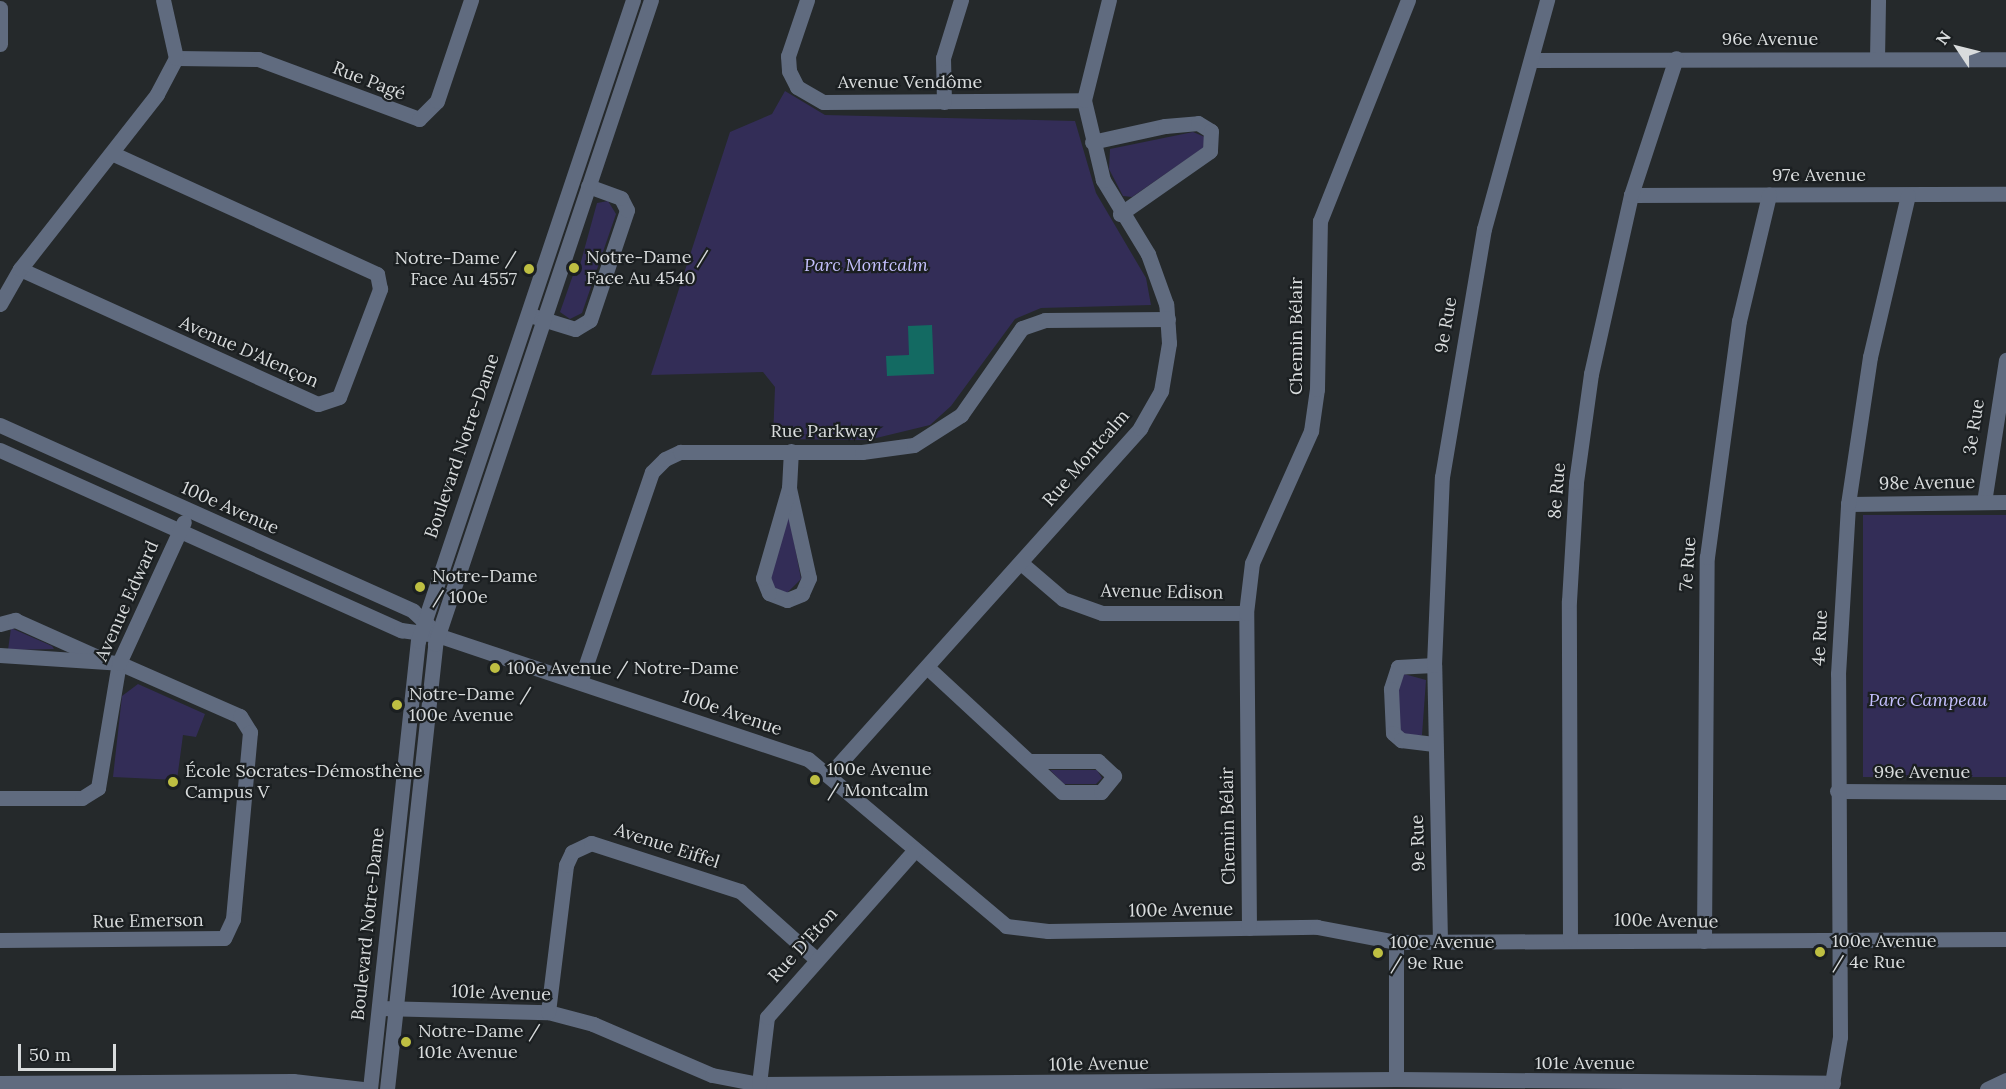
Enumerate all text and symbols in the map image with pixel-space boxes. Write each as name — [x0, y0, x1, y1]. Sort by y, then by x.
north arrow — [1928, 18, 1988, 78]
text: N — [1932, 27, 1955, 48]
street label: 96e Avenue — [1722, 28, 1818, 50]
street label: Rue Pagé — [330, 57, 408, 105]
street label: Avenue Vendôme — [838, 71, 982, 93]
street label: 97e Avenue — [1772, 164, 1866, 186]
place label: Notre-Dame / Face Au 4540 — [586, 247, 709, 290]
place label: Notre-Dame / Face Au 4557 — [394, 248, 517, 290]
park label: Parc Montcalm — [804, 254, 928, 276]
marker: Notre-Dame / Face Au 4540 — [567, 261, 581, 275]
marker: Notre-Dame / Face Au 4557 — [522, 262, 536, 276]
street label: Chemin Bélair — [1285, 277, 1307, 395]
street label: 9e Rue — [1430, 295, 1462, 355]
street label: Avenue D'Alençon — [176, 312, 322, 392]
street label: Boulevard Notre-Dame — [420, 351, 504, 541]
street label: 3e Rue — [1959, 397, 1989, 457]
street label: Rue Montcalm — [1038, 405, 1134, 511]
street label: Rue Parkway — [771, 420, 877, 442]
street label: 8e Rue — [1544, 462, 1570, 520]
street label: 98e Avenue — [1879, 471, 1975, 495]
street label: 100e Avenue — [178, 477, 282, 539]
street label: 7e Rue — [1675, 536, 1701, 592]
street label: Avenue Edward — [91, 537, 163, 665]
place label: Notre-Dame / 100e — [432, 566, 537, 608]
marker: Notre-Dame / 100e — [413, 580, 427, 594]
street label: Avenue Edison — [1101, 580, 1223, 604]
street label: 4e Rue — [1808, 609, 1832, 667]
place label: 100e Avenue / Notre-Dame — [507, 657, 739, 679]
marker: 100e Avenue / Notre-Dame — [488, 661, 502, 675]
place label: Notre-Dame / 100e Avenue — [409, 684, 532, 726]
street label: 100e Avenue — [679, 686, 785, 740]
park label: Parc Campeau — [1869, 689, 1987, 711]
marker: Notre-Dame / 100e Avenue — [390, 698, 404, 712]
place label: 100e Avenue / Montcalm — [827, 759, 931, 802]
place label: École Socrates-Démosthène Campus V — [185, 761, 423, 804]
street label: 99e Avenue — [1874, 761, 1970, 783]
street label: Chemin Bélair — [1216, 767, 1240, 885]
marker: 100e Avenue / Montcalm — [808, 773, 822, 787]
marker: École Socrates-Démosthène Campus V — [166, 775, 180, 789]
street label: 9e Rue — [1406, 814, 1430, 872]
street label: Avenue Eiffel — [612, 819, 722, 873]
street label: Boulevard Notre-Dame — [347, 826, 389, 1022]
street label: 100e Avenue — [1129, 898, 1233, 922]
street label: Rue D'Eton — [764, 903, 842, 987]
street label: Rue Emerson — [92, 909, 204, 933]
street label: 100e Avenue — [1614, 909, 1718, 933]
place label: 100e Avenue / 4e Rue — [1832, 931, 1936, 974]
place label: 100e Avenue / 9e Rue — [1390, 932, 1494, 974]
marker: 100e Avenue / 4e Rue — [1813, 945, 1827, 959]
marker: 100e Avenue / 9e Rue — [1371, 946, 1385, 960]
street label: 101e Avenue — [451, 980, 551, 1006]
place label: Notre-Dame / 101e Avenue — [418, 1021, 541, 1064]
scale bar — [21, 1032, 118, 1070]
marker: Notre-Dame / 101e Avenue — [399, 1035, 413, 1049]
text: 50 m — [29, 1043, 71, 1066]
street label: 101e Avenue — [1049, 1052, 1149, 1076]
street label: 101e Avenue — [1535, 1052, 1635, 1074]

